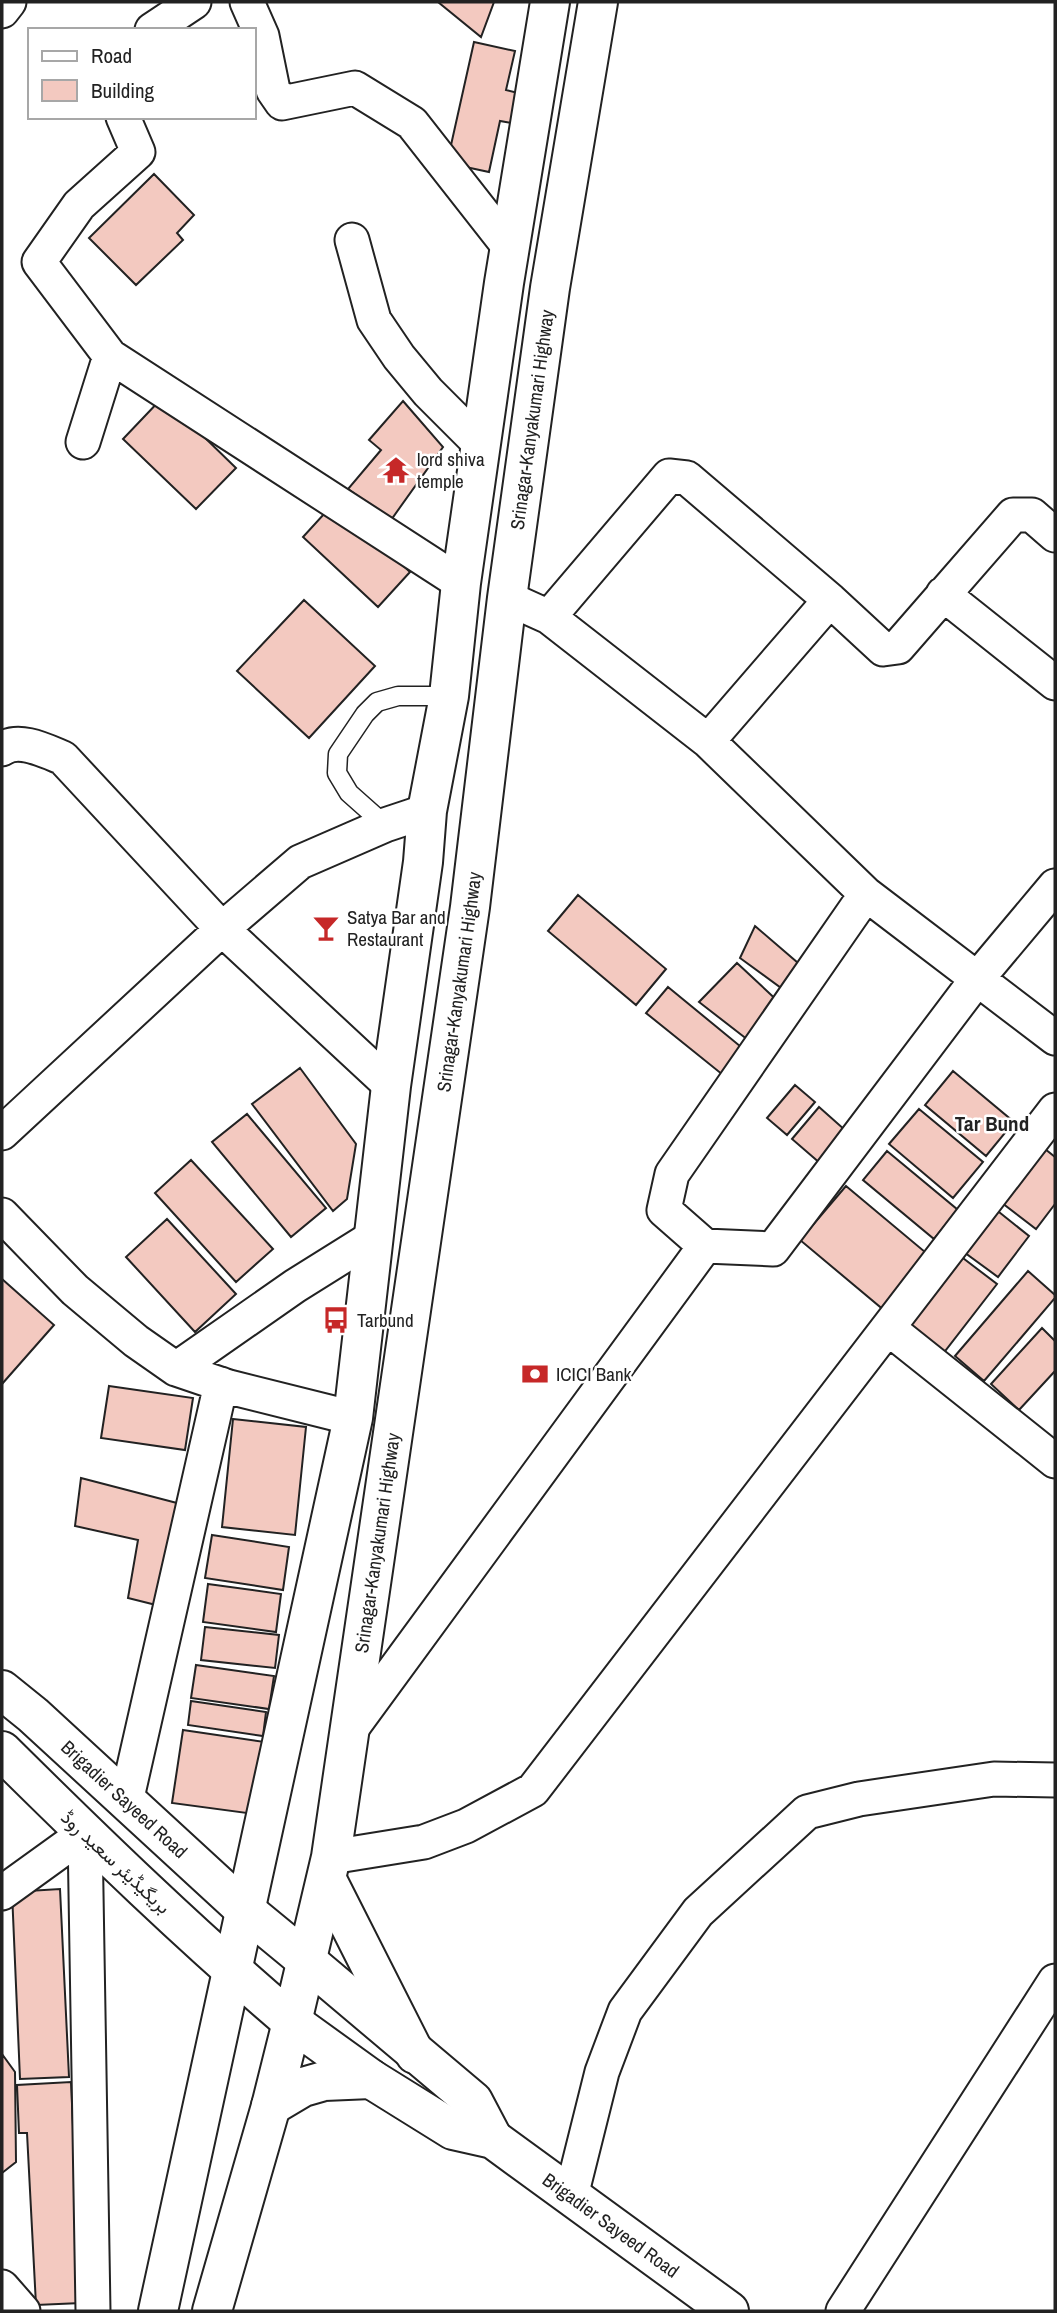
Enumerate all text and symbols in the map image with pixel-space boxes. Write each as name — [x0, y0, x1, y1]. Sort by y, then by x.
legend — [28, 28, 256, 119]
text: Road — [91, 41, 132, 70]
text: Building — [91, 76, 155, 105]
street label: Srinagar-Kanyakumari Highway — [504, 308, 560, 531]
place label: lord shiva temple — [417, 446, 485, 494]
temple icon: lord shiva temple — [381, 455, 411, 485]
street label: Srinagar-Kanyakumari Highway — [430, 870, 487, 1094]
place label: Satya Bar and Restaurant — [347, 904, 446, 952]
bar icon: Satya Bar and Restaurant — [311, 913, 341, 943]
district label: Tar Bund — [955, 1109, 1029, 1138]
bus stop icon: Tarbund — [321, 1305, 351, 1335]
place label: Tarbund — [357, 1307, 414, 1333]
bank icon: ICICI Bank — [520, 1359, 550, 1389]
place label: ICICI Bank — [556, 1361, 632, 1387]
street label: Srinagar-Kanyakumari Highway — [348, 1431, 406, 1655]
street label: Brigadier Sayeed Road — [56, 1734, 193, 1864]
street label: بریگیڈیئر سعید روڈ — [56, 1804, 176, 1920]
street label: Brigadier Sayeed Road — [538, 2167, 685, 2284]

